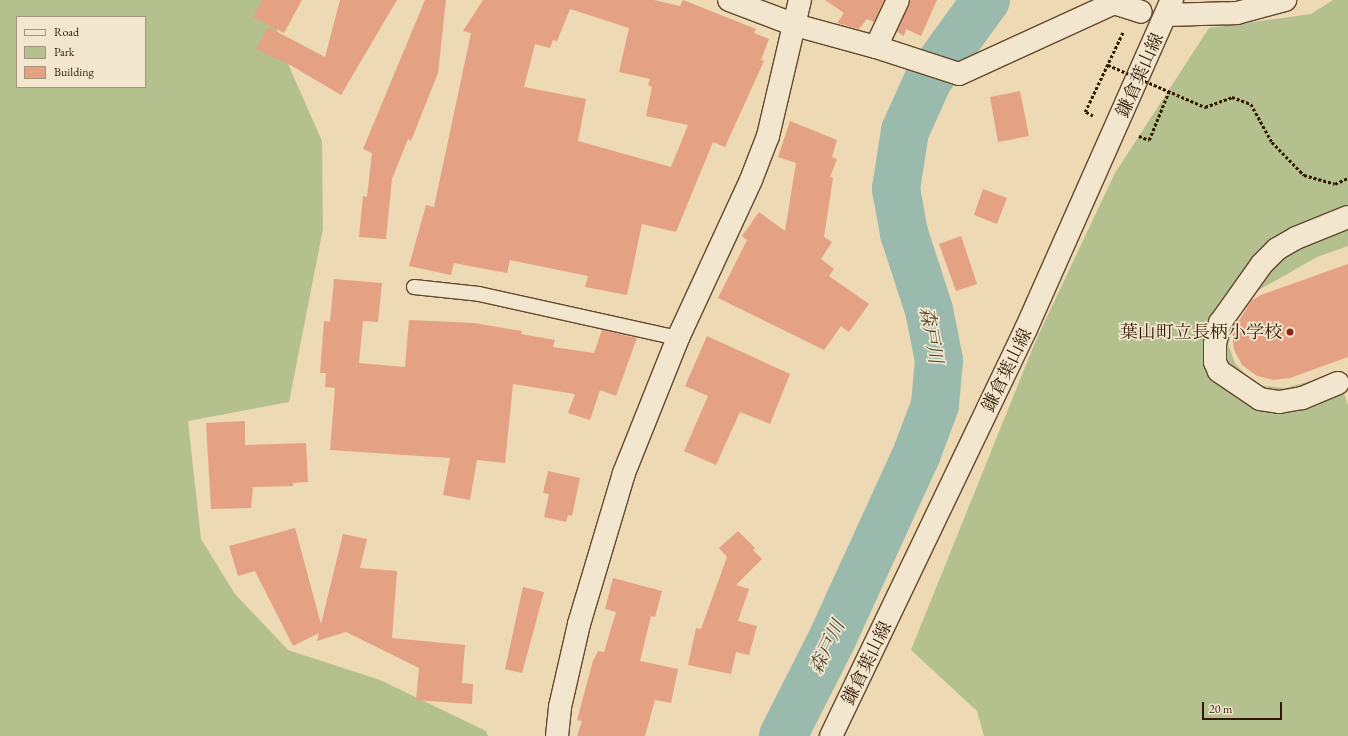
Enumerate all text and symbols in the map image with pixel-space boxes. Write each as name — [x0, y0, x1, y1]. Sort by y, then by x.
legend — [16, 16, 146, 88]
text: Road — [54, 24, 79, 40]
street label: 鎌倉葉山線 — [1112, 29, 1168, 121]
text: Park — [54, 44, 74, 60]
text: Building — [54, 64, 94, 80]
water label: 森戸川 — [915, 305, 947, 365]
place label: 葉山町立長柄小学校 — [1120, 321, 1282, 343]
street label: 鎌倉葉山線 — [978, 325, 1036, 415]
marker: 葉山町立長柄小学校 — [1285, 327, 1295, 337]
water label: 森戸川 — [804, 616, 850, 678]
street label: 鎌倉葉山線 — [838, 618, 896, 708]
scale bar — [1204, 694, 1284, 720]
text: 20 m — [1209, 701, 1232, 717]

